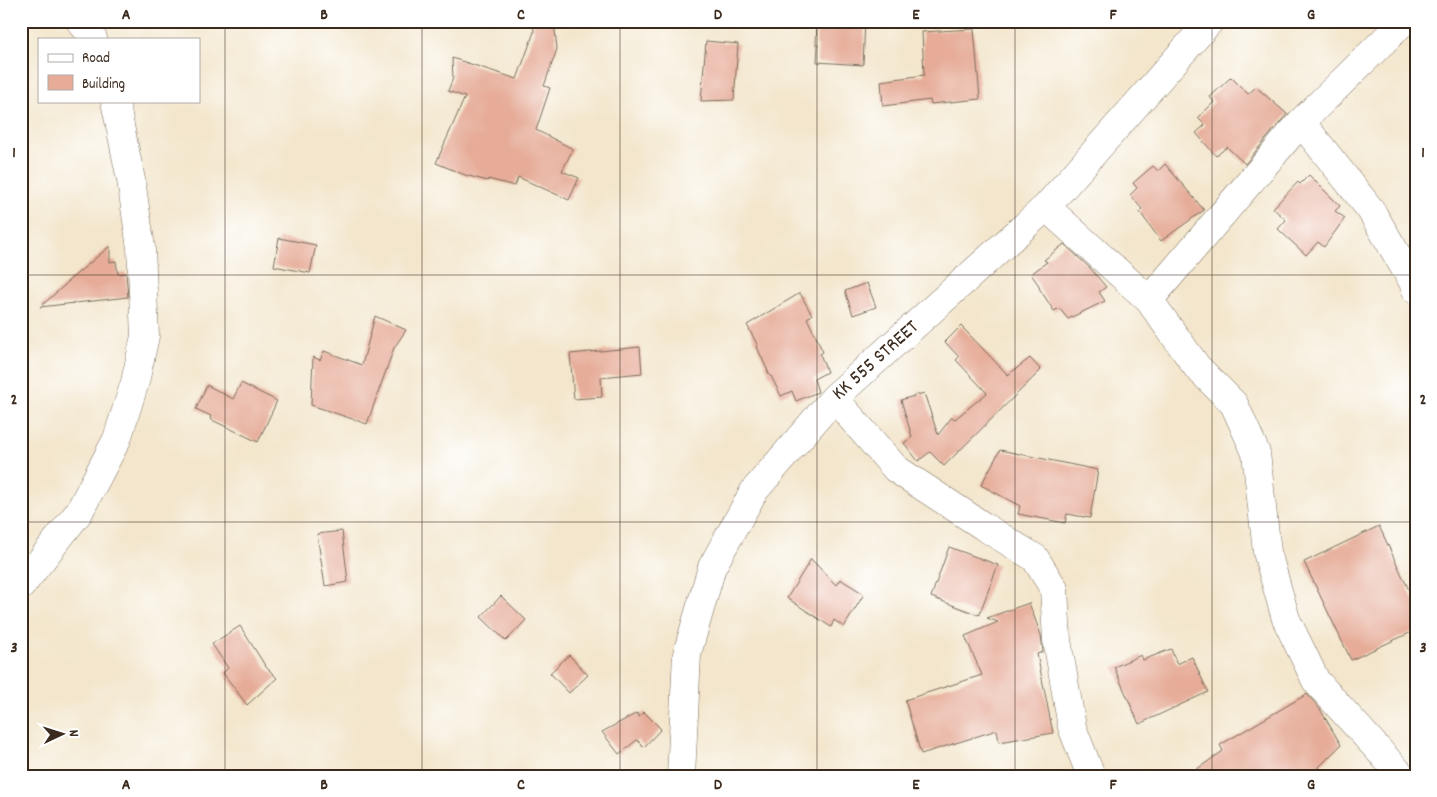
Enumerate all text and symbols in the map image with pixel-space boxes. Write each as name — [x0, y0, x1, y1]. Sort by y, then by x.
text: A — [122, 4, 131, 27]
text: B — [320, 4, 328, 27]
text: C — [517, 4, 525, 27]
text: D — [714, 4, 723, 27]
text: E — [912, 4, 920, 27]
text: F — [1109, 4, 1117, 27]
text: G — [1307, 4, 1315, 27]
legend — [38, 38, 200, 102]
text: Road — [82, 48, 110, 70]
text: Building — [82, 74, 125, 96]
text: 1 — [12, 142, 16, 165]
text: 1 — [1421, 142, 1425, 165]
street label: KK 555 STREET — [826, 314, 926, 408]
text: 2 — [11, 389, 18, 412]
text: 2 — [1420, 389, 1427, 412]
text: 3 — [10, 637, 18, 660]
text: 3 — [1419, 637, 1427, 660]
north arrow — [38, 710, 88, 760]
text: N — [63, 729, 83, 737]
text: A — [122, 774, 131, 797]
text: B — [320, 774, 328, 797]
text: C — [517, 774, 525, 797]
text: D — [714, 774, 723, 797]
text: E — [912, 774, 920, 797]
text: F — [1109, 774, 1117, 797]
text: G — [1307, 774, 1315, 797]

